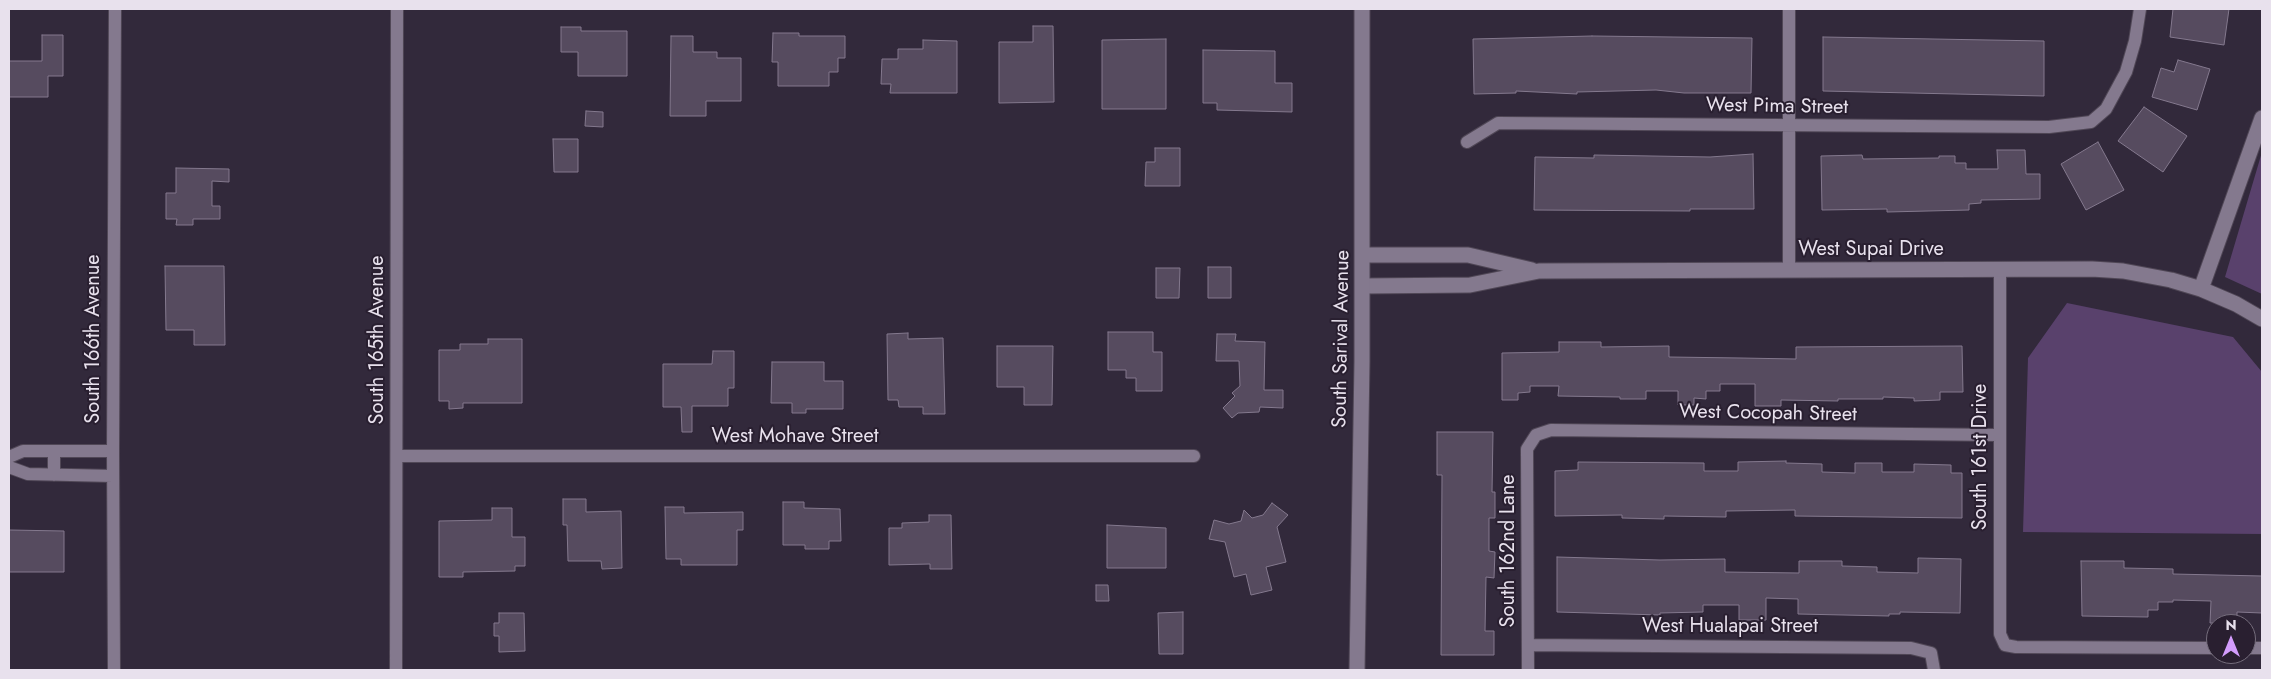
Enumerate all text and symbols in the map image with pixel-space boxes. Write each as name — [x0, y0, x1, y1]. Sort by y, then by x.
street label: West Pima Street — [1706, 94, 1848, 120]
street label: West Supai Drive — [1798, 238, 1944, 262]
street label: South Sarival Avenue — [1328, 250, 1356, 428]
street label: South 166th Avenue — [82, 254, 106, 424]
street label: South 165th Avenue — [366, 255, 390, 425]
street label: South 161st Drive — [1969, 384, 1993, 530]
street label: West Cocopah Street — [1679, 400, 1857, 428]
street label: West Mohave Street — [711, 425, 879, 449]
street label: South 162nd Lane — [1497, 475, 1521, 627]
north arrow — [2206, 614, 2256, 664]
street label: West Hualapai Street — [1642, 615, 1818, 639]
text: N — [2225, 615, 2237, 635]

